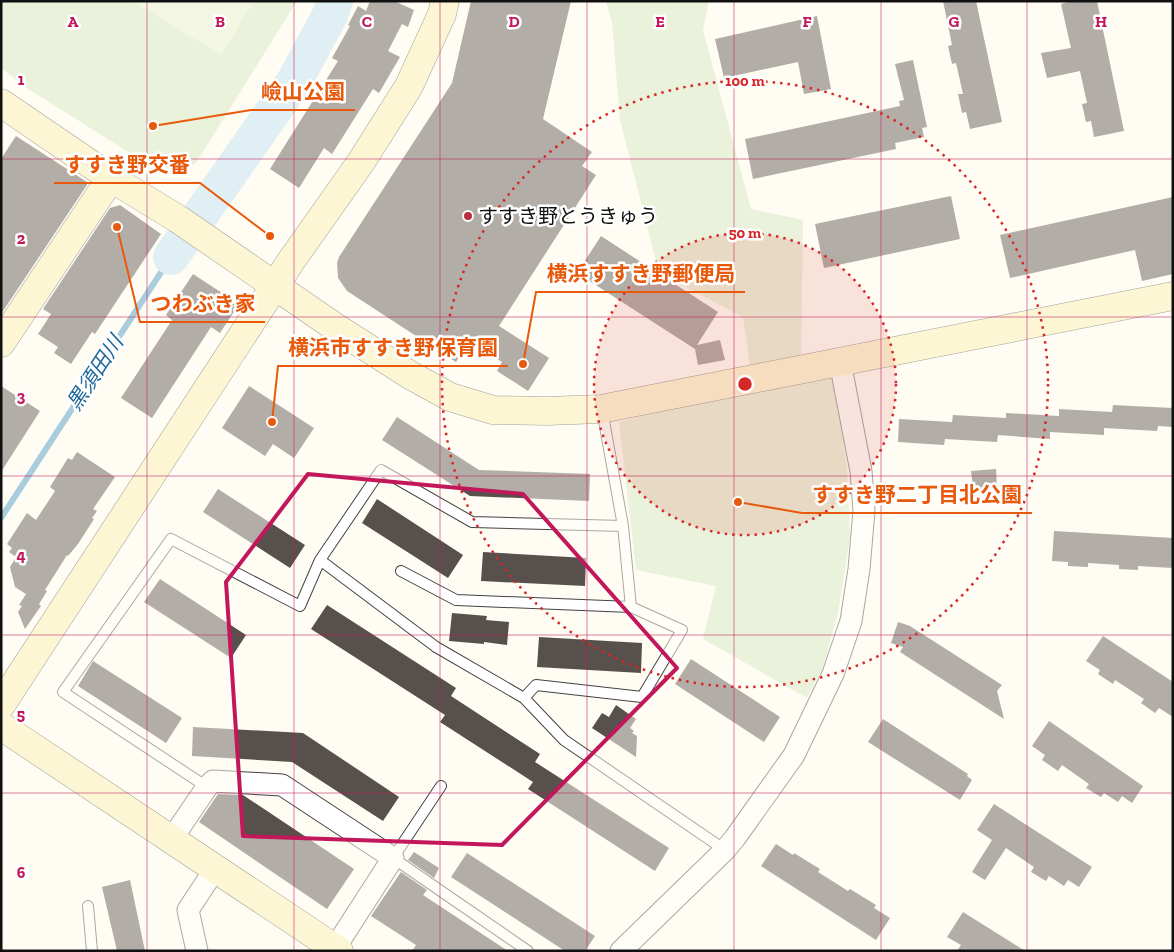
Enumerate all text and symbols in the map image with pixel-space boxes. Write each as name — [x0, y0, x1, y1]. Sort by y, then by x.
text: A — [68, 12, 79, 31]
text: B — [215, 12, 225, 31]
text: C — [362, 12, 372, 31]
text: D — [508, 12, 520, 31]
text: E — [655, 12, 665, 31]
text: F — [802, 12, 812, 31]
text: G — [949, 12, 960, 31]
text: H — [1095, 12, 1107, 31]
text: 1 — [18, 70, 25, 89]
text: 100 m — [725, 72, 765, 90]
callout: 嶮山公園 — [251, 74, 355, 110]
text: 嶮山公園 — [261, 79, 345, 104]
callout: すすき野交番 — [54, 147, 200, 183]
text: すすき野交番 — [64, 152, 190, 177]
place label: すすき野とうきゅう — [478, 204, 658, 228]
marker: すすき野とうきゅう — [462, 210, 474, 222]
text: 50 m — [729, 224, 761, 242]
text: 2 — [17, 229, 26, 248]
callout: 横浜すすき野郵便局 — [536, 256, 745, 292]
text: 横浜すすき野郵便局 — [547, 261, 736, 286]
callout: つわぶき家 — [140, 286, 265, 322]
text: つわぶき家 — [151, 291, 256, 316]
water label: 黒須田川 — [61, 329, 129, 415]
callout: 横浜市すすき野保育園 — [278, 330, 508, 366]
text: 横浜市すすき野保育園 — [288, 335, 498, 360]
centre of rings — [736, 375, 754, 393]
text: 3 — [17, 387, 26, 406]
callout: すすき野二丁目北公園 — [802, 477, 1032, 513]
text: すすき野二丁目北公園 — [812, 482, 1022, 507]
text: 4 — [16, 546, 26, 565]
text: 5 — [17, 705, 25, 724]
text: 6 — [17, 863, 26, 882]

